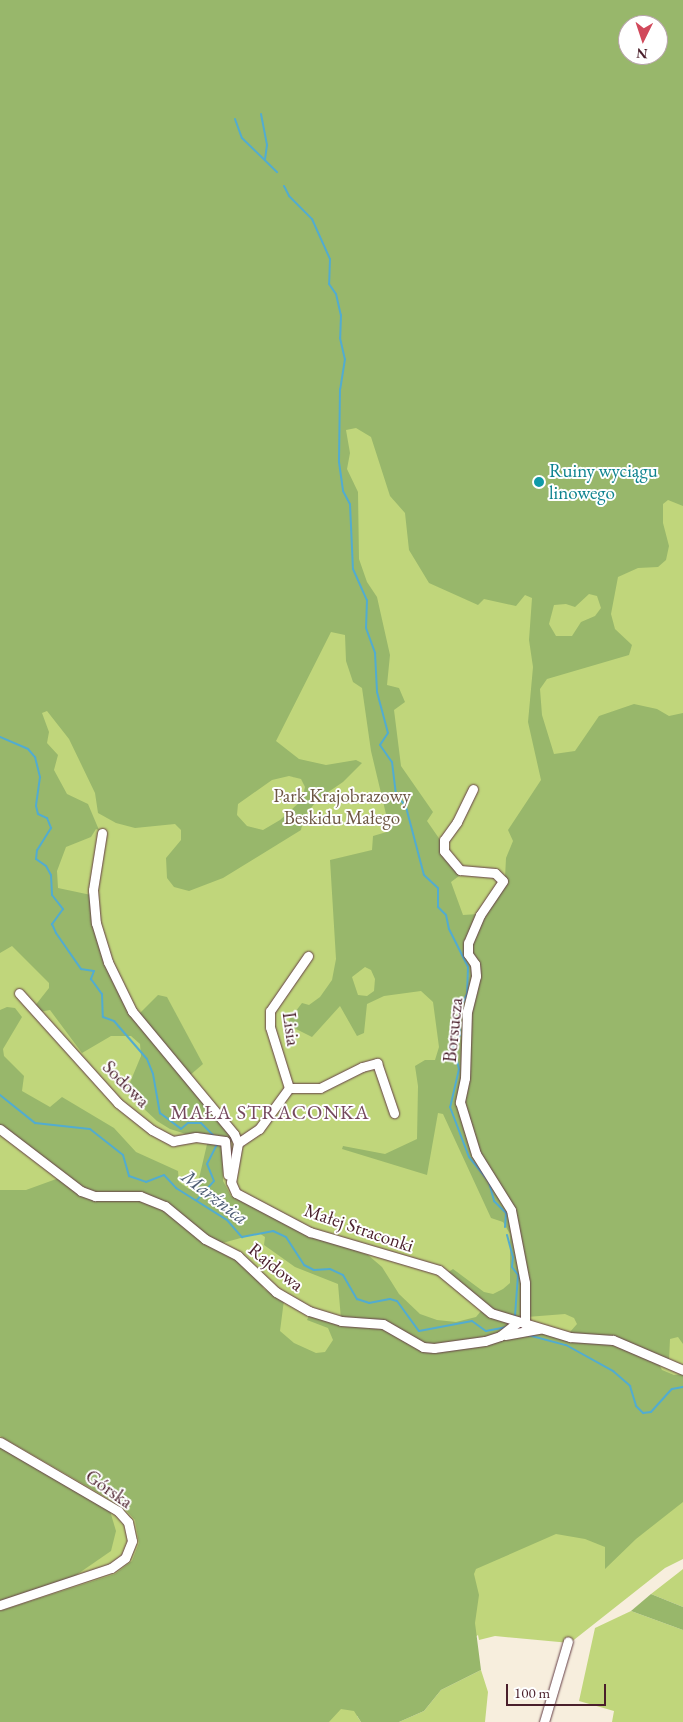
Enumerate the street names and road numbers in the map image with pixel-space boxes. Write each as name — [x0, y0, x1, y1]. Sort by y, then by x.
street label: Borsucza — [438, 996, 468, 1064]
street label: Lisia — [277, 1011, 305, 1047]
street label: Sodowa — [98, 1056, 154, 1112]
street label: Małej Straconki — [301, 1199, 417, 1257]
street label: Rajdowa — [244, 1238, 308, 1296]
street label: Górska — [81, 1465, 137, 1513]

